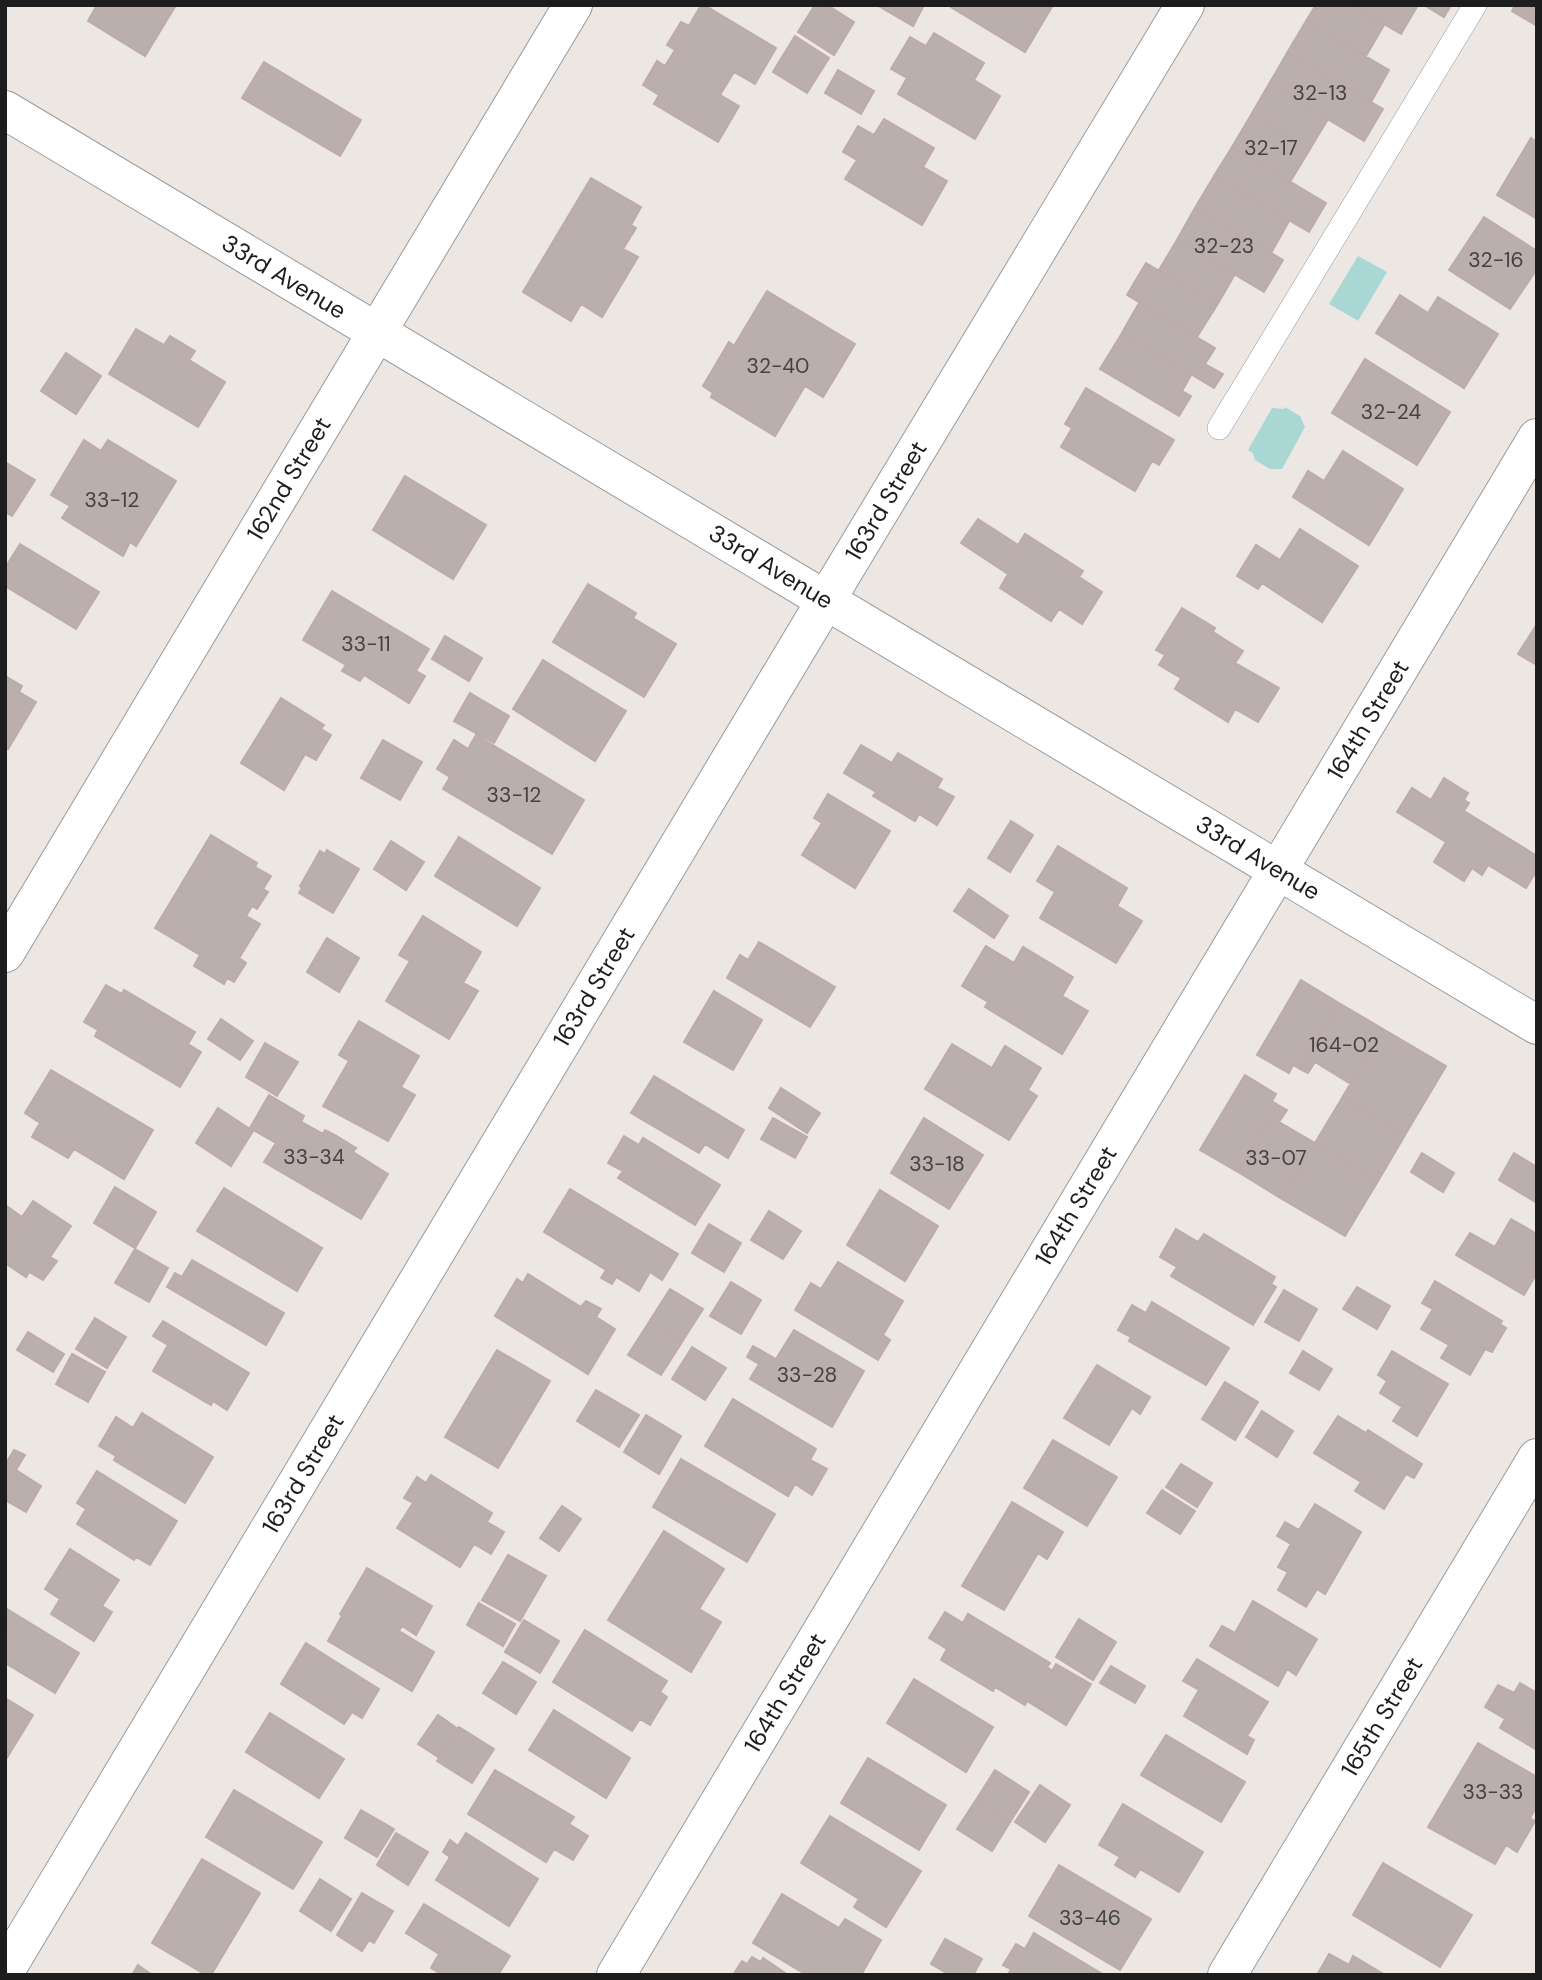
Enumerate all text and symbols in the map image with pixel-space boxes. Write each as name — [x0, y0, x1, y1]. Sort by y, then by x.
house number: 32-13 — [1293, 79, 1347, 107]
house number: 32-17 — [1244, 134, 1298, 162]
street label: 33rd Avenue — [216, 227, 352, 326]
house number: 32-23 — [1194, 232, 1254, 260]
house number: 32-16 — [1468, 246, 1524, 274]
house number: 32-40 — [747, 352, 809, 380]
house number: 32-24 — [1361, 398, 1421, 426]
street label: 162nd Street — [239, 411, 338, 546]
street label: 163rd Street — [838, 435, 934, 566]
house number: 33-12 — [85, 486, 139, 514]
street label: 33rd Avenue — [703, 517, 839, 616]
house number: 33-11 — [341, 630, 391, 658]
street label: 164th Street — [1320, 654, 1416, 785]
house number: 33-12 — [487, 781, 541, 809]
street label: 33rd Avenue — [1190, 808, 1326, 907]
street label: 163rd Street — [546, 921, 642, 1052]
house number: 164-02 — [1309, 1031, 1379, 1059]
street label: 164th Street — [1028, 1140, 1124, 1271]
house number: 33-34 — [283, 1143, 345, 1171]
house number: 33-07 — [1245, 1144, 1307, 1172]
house number: 33-18 — [909, 1150, 965, 1178]
house number: 33-28 — [777, 1361, 837, 1389]
street label: 163rd Street — [255, 1408, 351, 1539]
street label: 164th Street — [737, 1627, 833, 1758]
street label: 165th Street — [1334, 1651, 1429, 1782]
house number: 33-33 — [1462, 1778, 1524, 1806]
house number: 33-46 — [1059, 1904, 1121, 1932]

